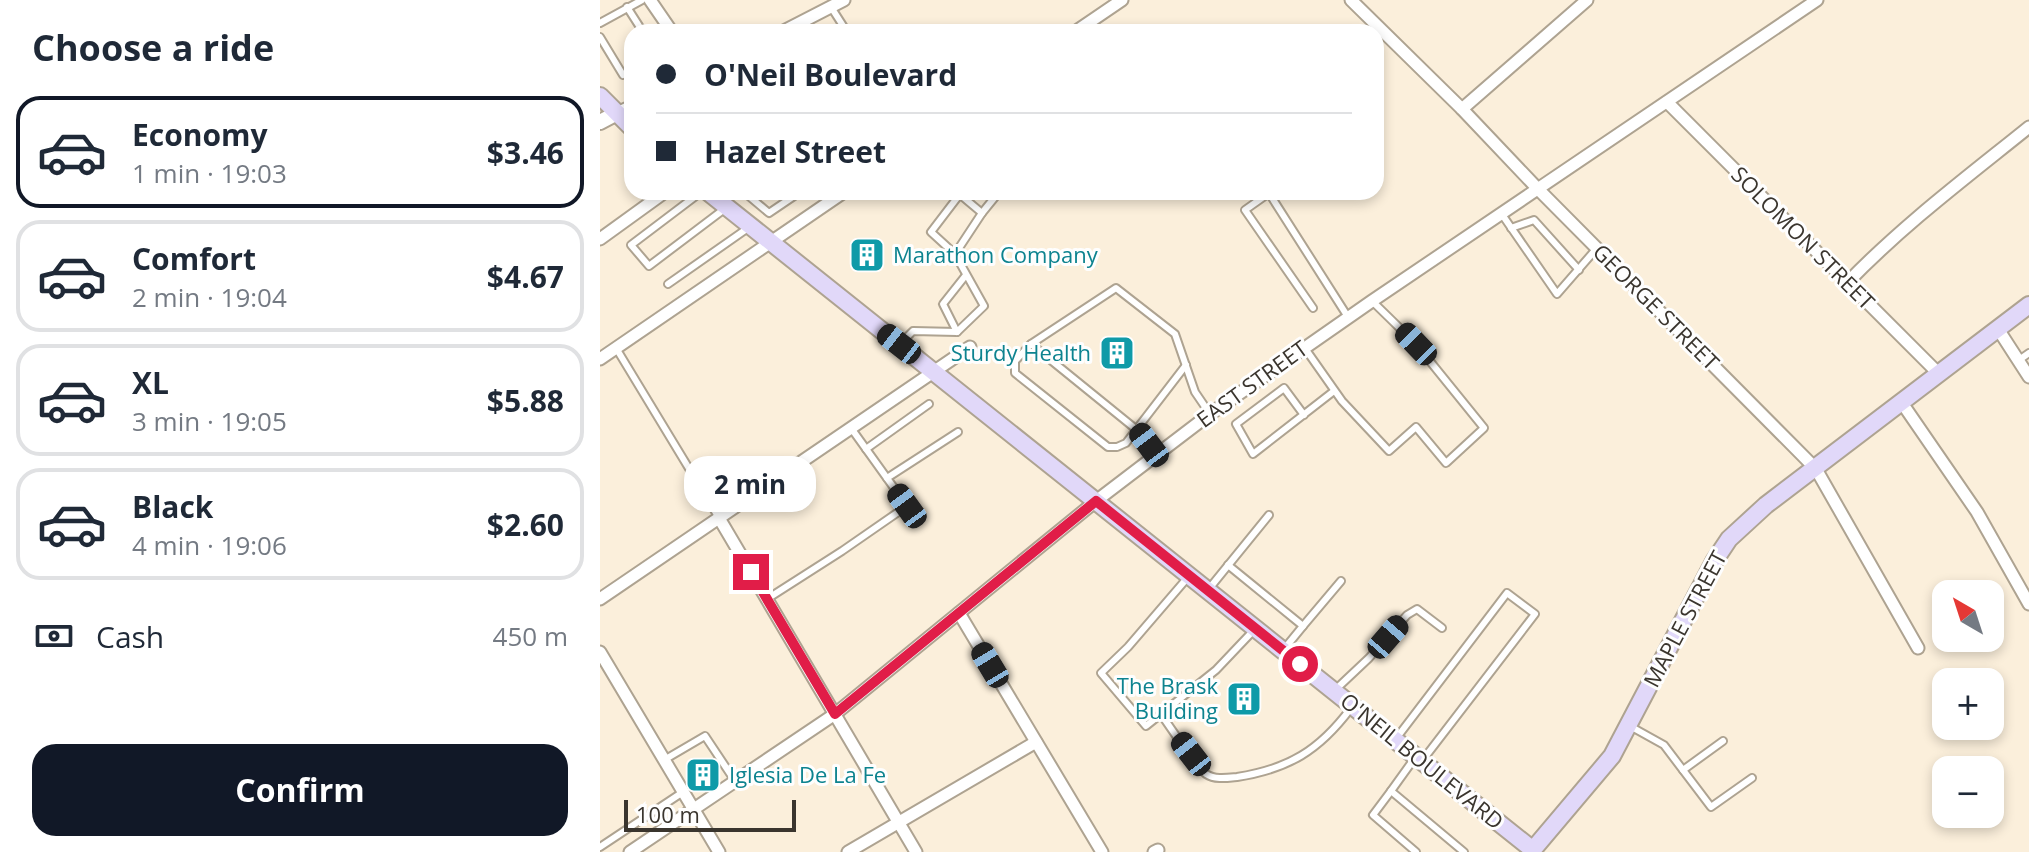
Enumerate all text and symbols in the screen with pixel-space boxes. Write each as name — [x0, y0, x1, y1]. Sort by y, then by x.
text: Choose a ride — [32, 23, 274, 72]
text: O'Neil Boulevard — [704, 54, 957, 95]
text: Economy — [132, 114, 268, 155]
icon: car — [36, 116, 108, 188]
text: Hazel Street — [704, 131, 886, 172]
text: $3.46 — [487, 132, 564, 173]
text: 1 min · 19:03 — [132, 155, 287, 191]
street label: SOLOMON STREET — [1725, 159, 1882, 316]
building icon: Marathon Company — [848, 236, 886, 274]
street label: GEORGE STREET — [1587, 237, 1726, 376]
text: Comfort — [132, 238, 256, 279]
place label: Marathon Company — [893, 239, 1099, 269]
icon: car — [36, 240, 108, 312]
text: $4.67 — [487, 256, 564, 297]
text: 2 min · 19:04 — [132, 279, 287, 315]
car — [1391, 318, 1441, 370]
car — [873, 320, 925, 368]
street label: EAST STREET — [1190, 333, 1313, 434]
building icon: Sturdy Health — [1098, 334, 1136, 372]
place label: Sturdy Health — [951, 337, 1091, 367]
text: XL — [132, 362, 169, 403]
icon: car — [36, 364, 108, 436]
text: $5.88 — [487, 380, 564, 421]
text: 3 min · 19:05 — [132, 403, 287, 439]
car — [1125, 419, 1173, 471]
callout: 2 min — [685, 456, 817, 512]
text: 2 min — [714, 466, 786, 502]
car — [883, 480, 931, 532]
text: Black — [132, 486, 213, 527]
icon: car — [36, 488, 108, 560]
text: $2.60 — [487, 504, 564, 545]
text: 4 min · 19:06 — [132, 527, 287, 563]
street label: MAPLE STREET — [1636, 545, 1733, 692]
route end — [733, 554, 769, 590]
north arrow — [1932, 580, 2004, 652]
map controls — [1932, 580, 2004, 828]
car — [1363, 611, 1413, 663]
icon: cash — [32, 614, 76, 658]
text: Cash — [96, 616, 164, 657]
text: 450 m — [493, 618, 568, 654]
car — [967, 638, 1013, 692]
route start — [1282, 646, 1318, 682]
button: + — [1932, 668, 2004, 740]
place label: The Brask Building — [1117, 670, 1218, 725]
building icon: The Brask Building — [1225, 680, 1263, 718]
street label: O'NEIL BOULEVARD — [1335, 685, 1510, 835]
car — [1167, 728, 1215, 780]
button: Confirm — [32, 744, 568, 836]
building icon: Iglesia De La Fe — [684, 756, 722, 794]
button: − — [1932, 756, 2004, 828]
place label: Iglesia De La Fe — [729, 759, 886, 789]
scale bar — [624, 796, 796, 832]
text: 100 m — [636, 799, 700, 829]

